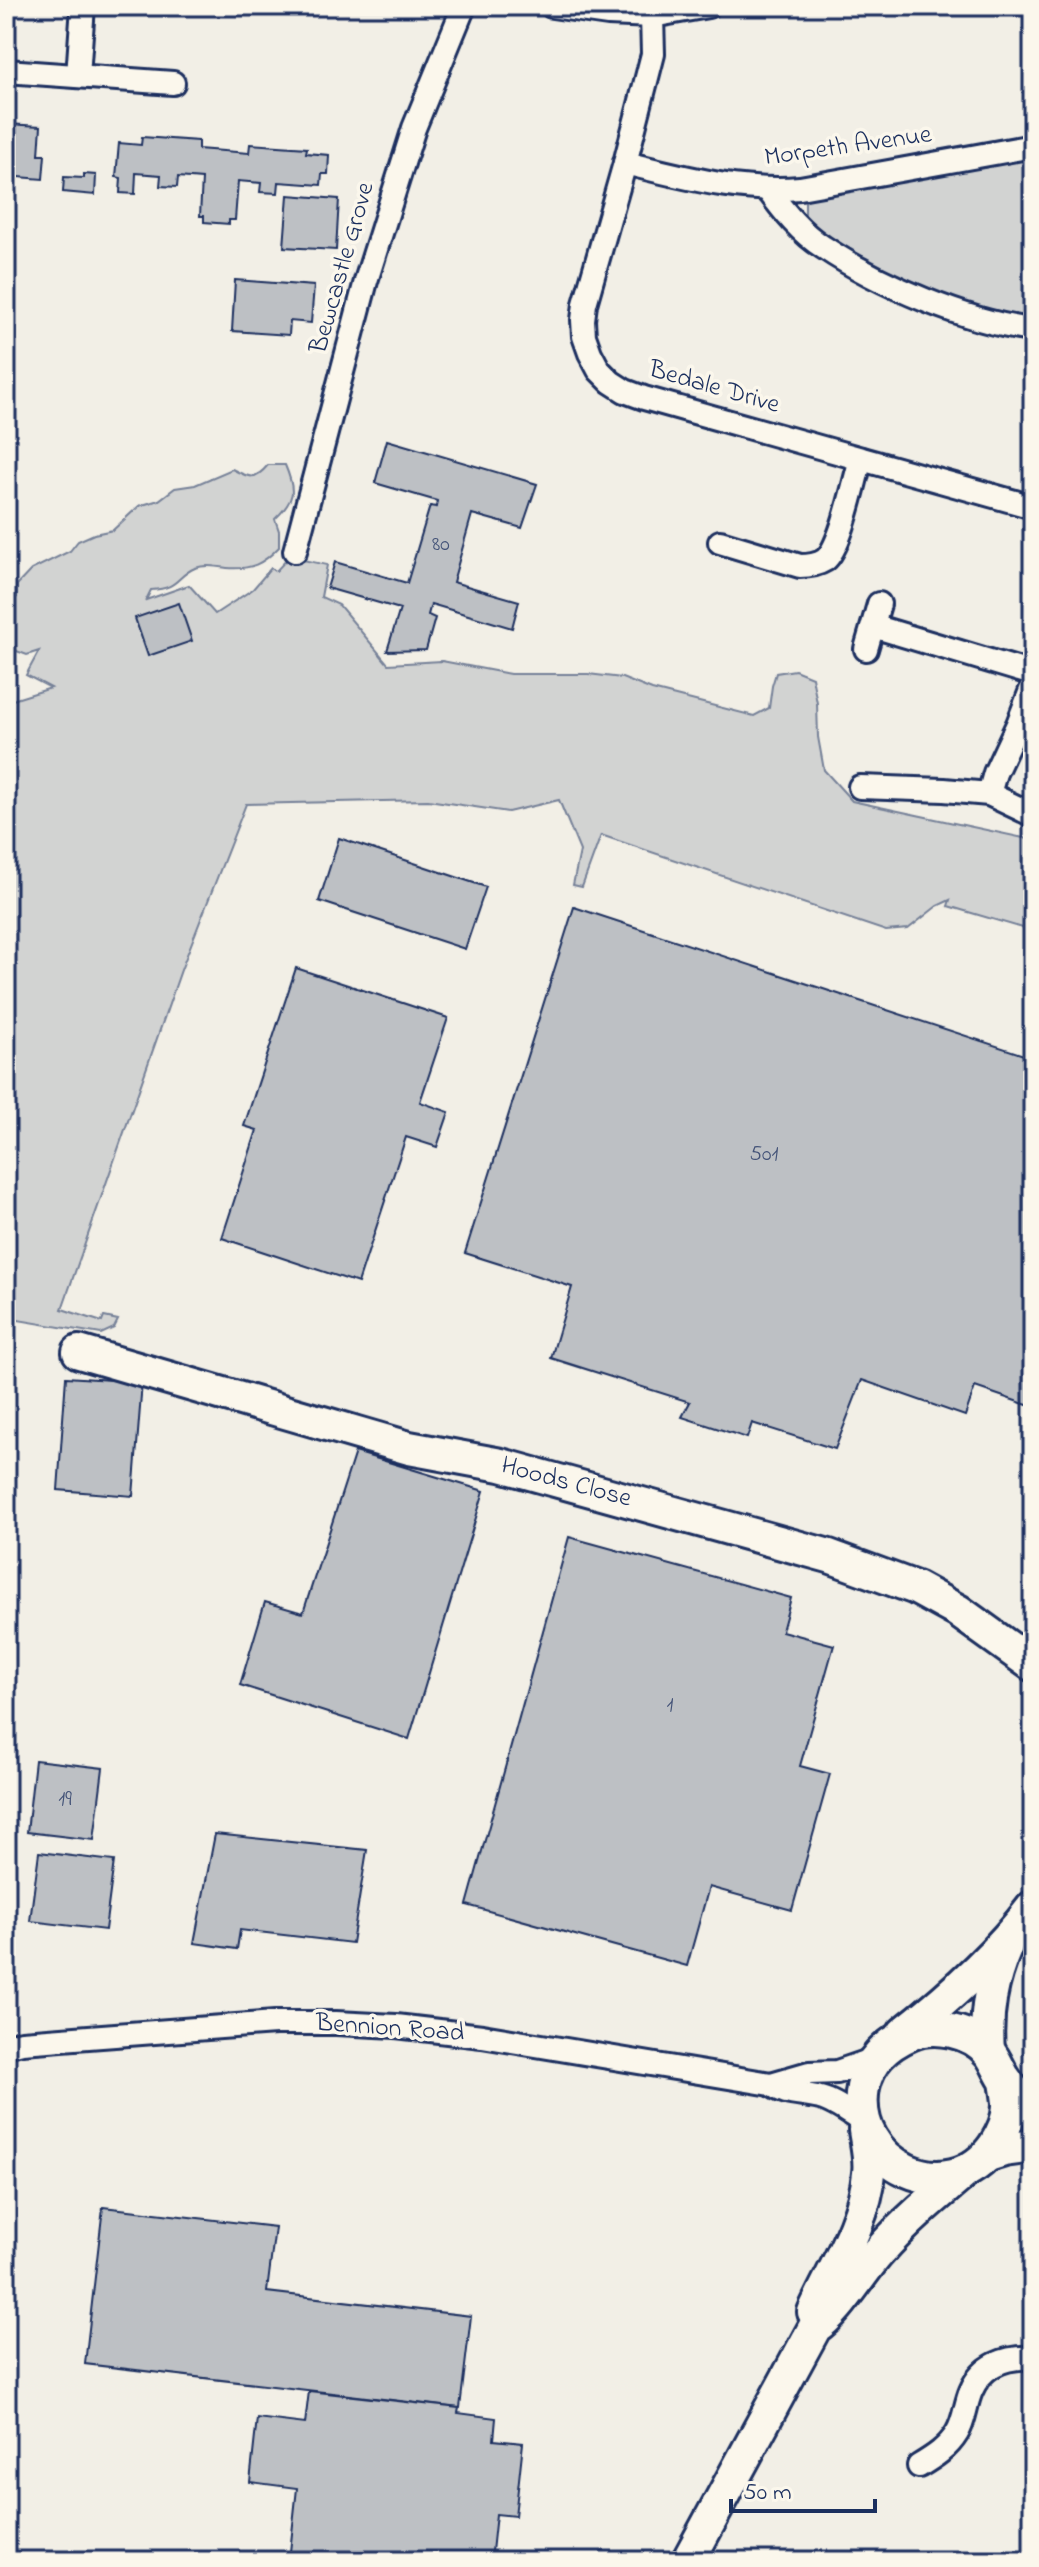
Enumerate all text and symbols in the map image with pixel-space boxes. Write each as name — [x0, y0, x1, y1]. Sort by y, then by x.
street label: Morpeth Avenue — [762, 116, 934, 178]
street label: Bewcastle Grove — [300, 178, 386, 359]
street label: Bedale Drive — [643, 351, 784, 425]
house number: 80 — [432, 529, 450, 561]
house number: 501 — [749, 1139, 779, 1171]
street label: Hoods Close — [497, 1447, 636, 1519]
house number: 1 — [667, 1690, 674, 1722]
house number: 19 — [58, 1784, 72, 1816]
street label: Bennion Road — [313, 2005, 466, 2053]
scale bar — [731, 2463, 875, 2513]
text: 50 m — [743, 2476, 792, 2511]

